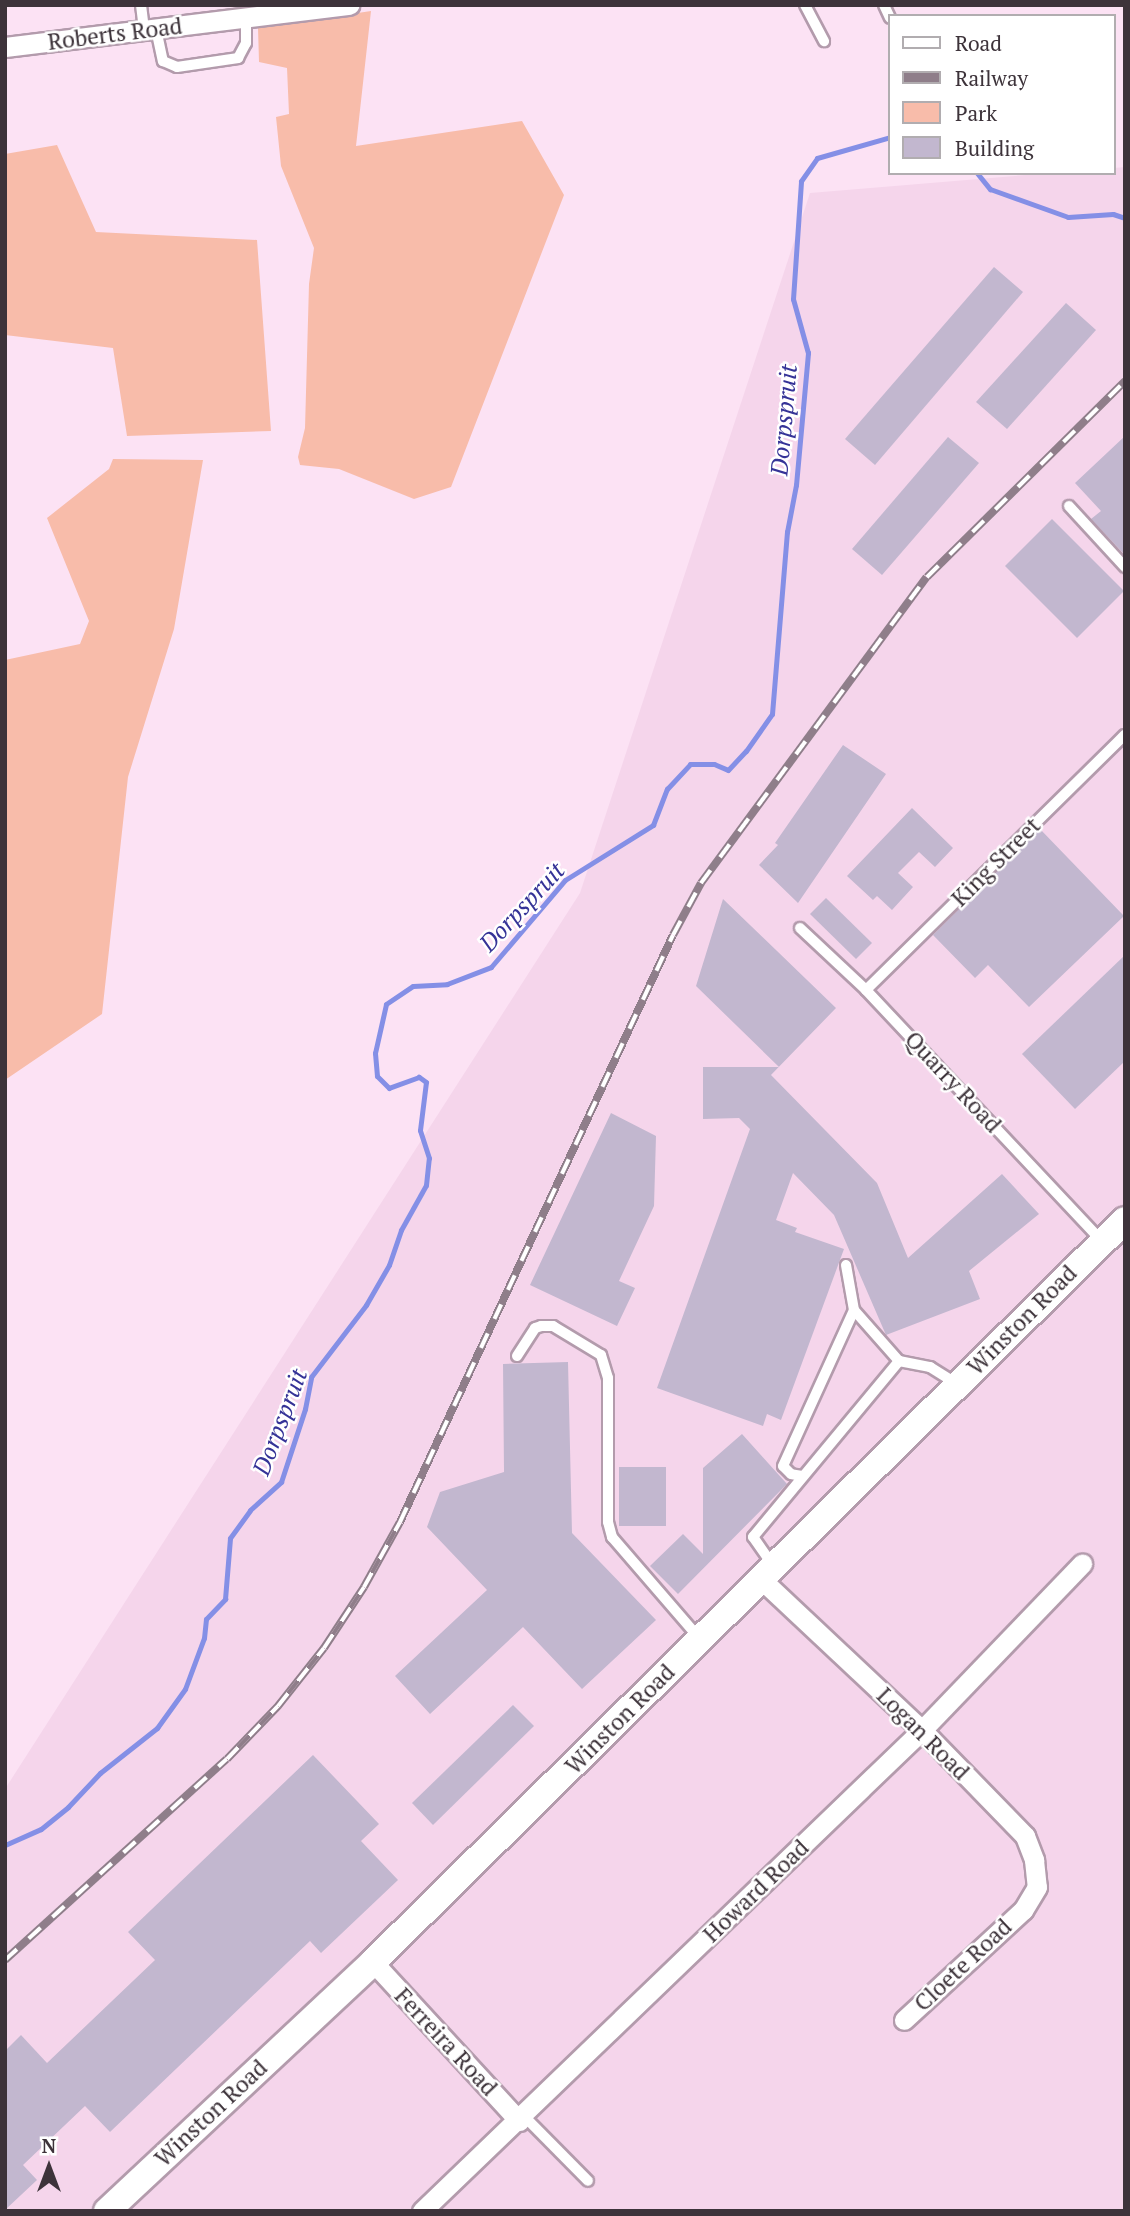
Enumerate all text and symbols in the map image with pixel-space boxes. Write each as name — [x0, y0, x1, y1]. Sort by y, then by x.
street label: Roberts Road — [46, 12, 184, 56]
legend — [888, 14, 1116, 175]
text: Road — [955, 29, 1002, 57]
text: Railway — [955, 64, 1028, 92]
text: Park — [955, 99, 997, 127]
text: Building — [955, 134, 1034, 162]
water label: Dorpspruit — [765, 363, 803, 477]
street label: King Street — [946, 812, 1046, 912]
water label: Dorpspruit — [474, 856, 570, 958]
street label: Quarry Road — [899, 1026, 1007, 1138]
street label: Winston Road — [961, 1259, 1083, 1381]
water label: Dorpspruit — [247, 1365, 313, 1479]
street label: Winston Road — [559, 1658, 681, 1780]
street label: Logan Road — [871, 1682, 975, 1786]
street label: Howard Road — [697, 1834, 815, 1948]
street label: Cloete Road — [909, 1913, 1017, 2017]
street label: Ferreira Road — [389, 1982, 503, 2102]
street label: Winston Road — [149, 2054, 273, 2172]
north arrow — [14, 2132, 84, 2202]
text: N — [42, 2133, 56, 2158]

